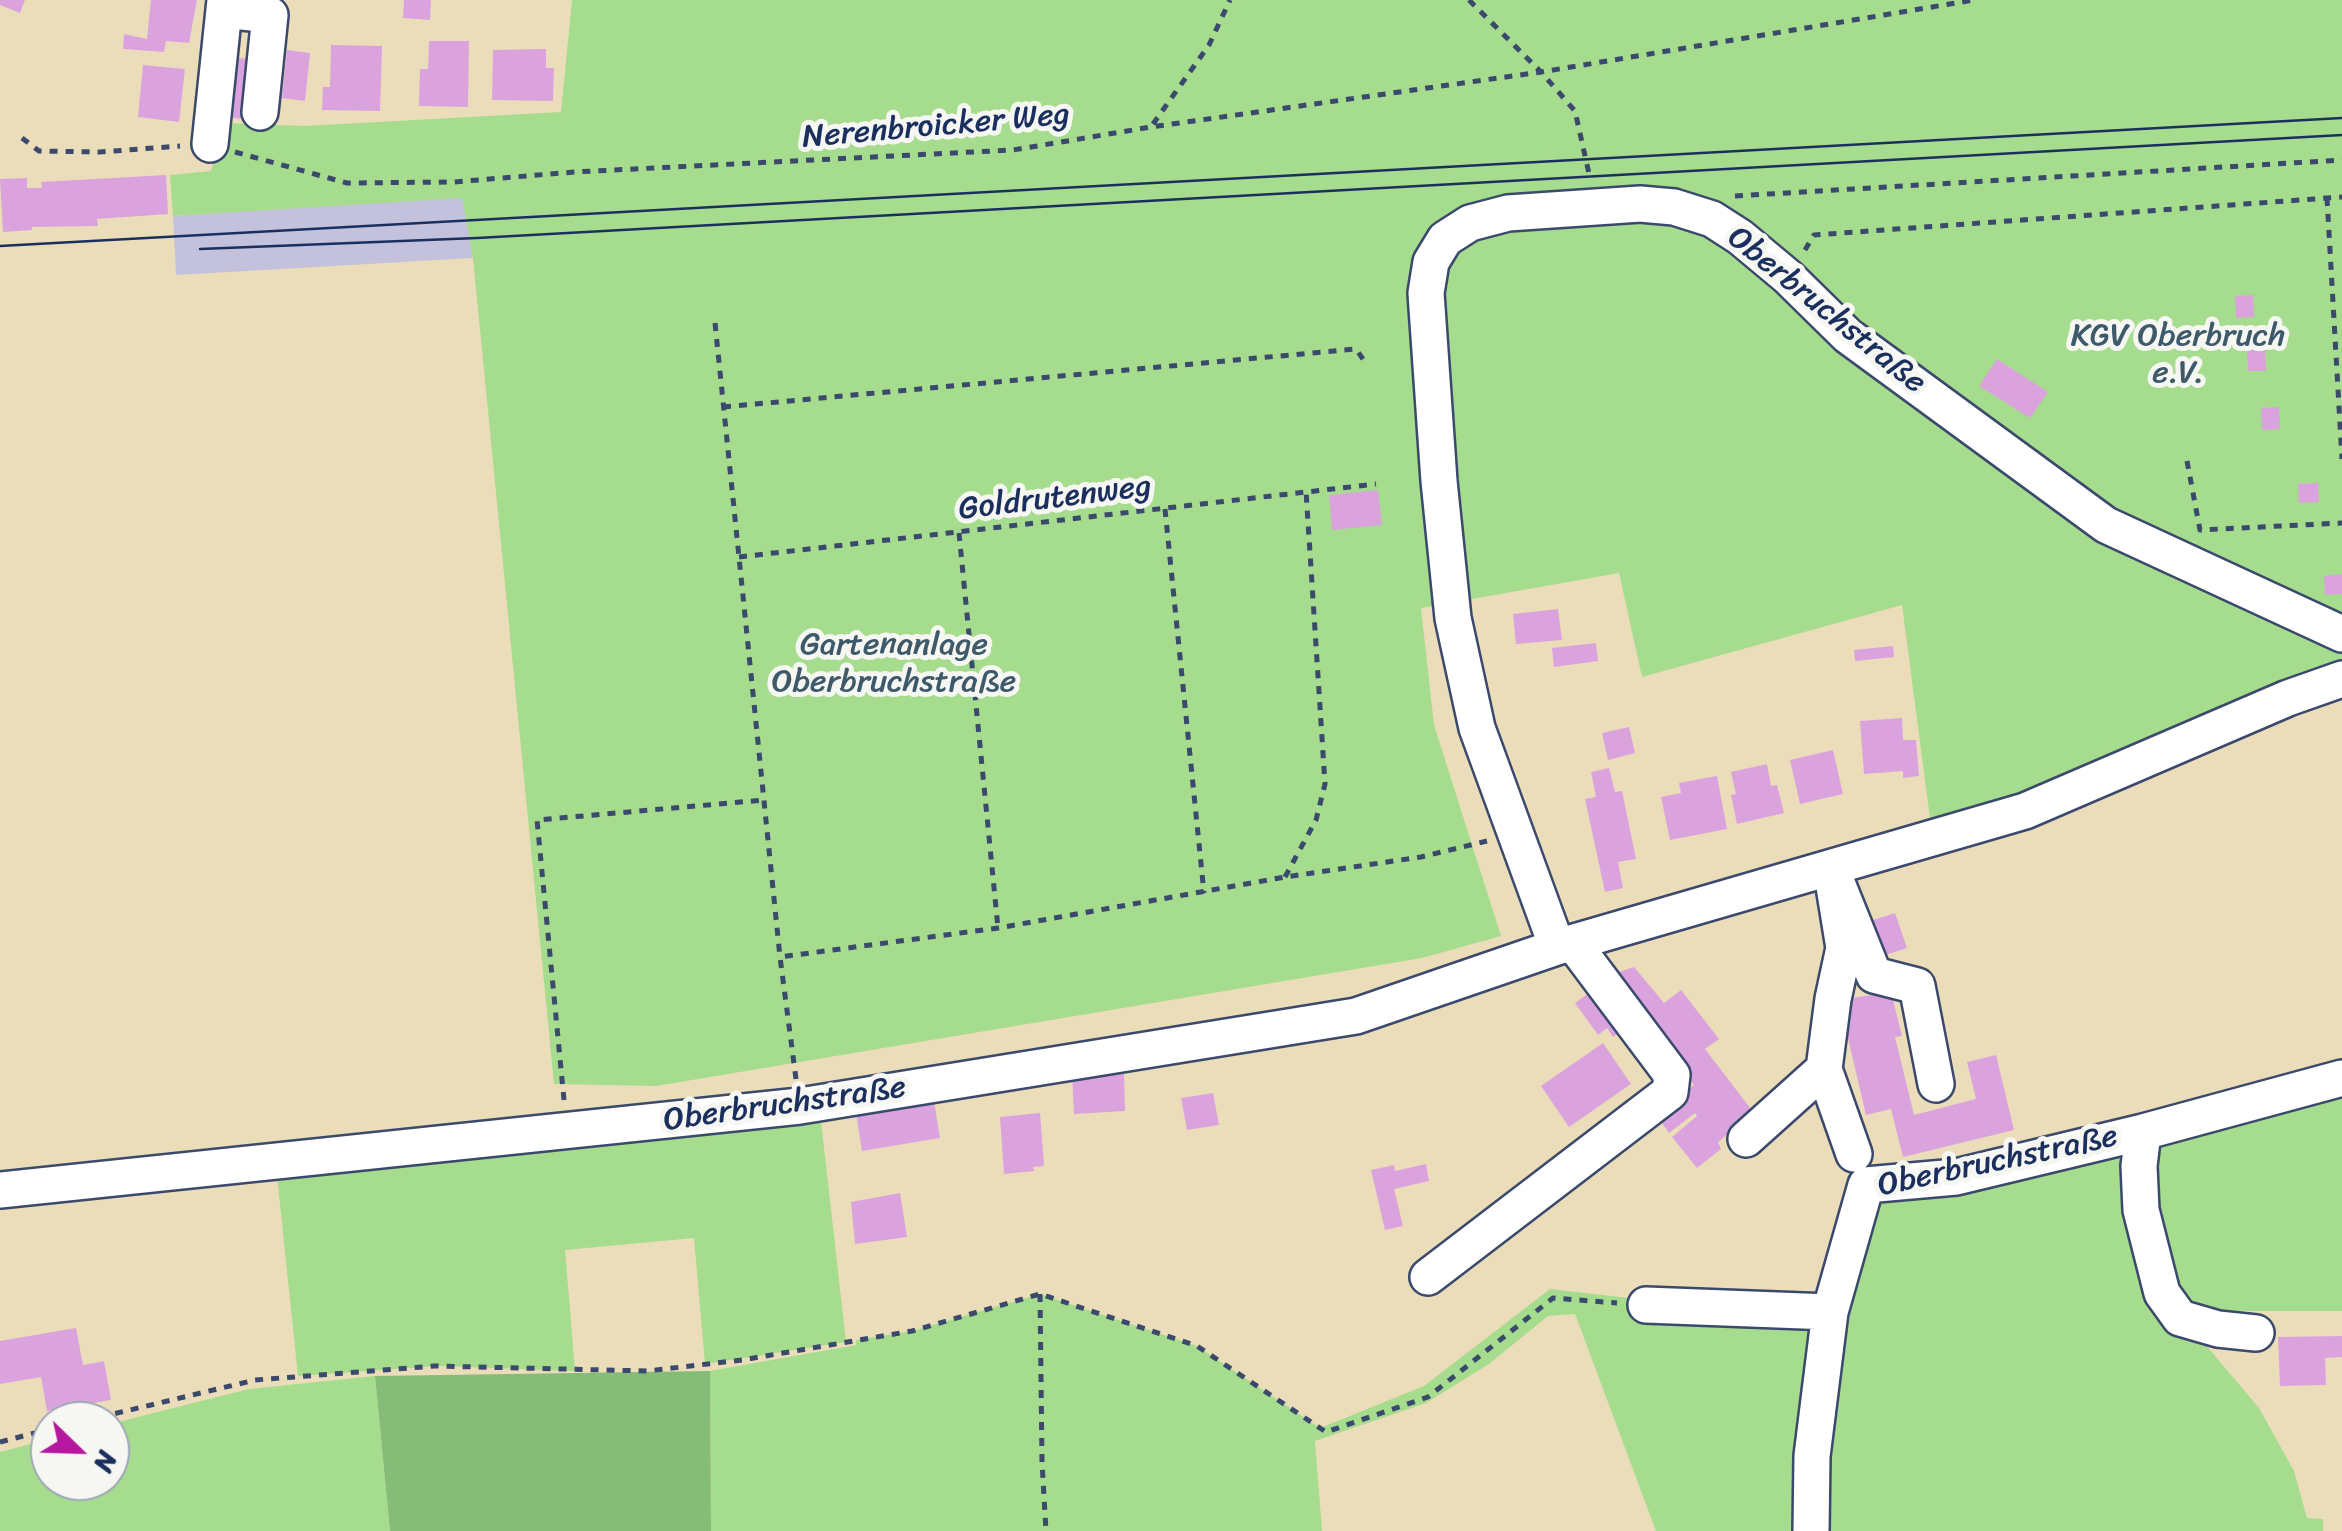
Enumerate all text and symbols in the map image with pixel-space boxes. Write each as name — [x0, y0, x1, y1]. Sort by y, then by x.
street label: Nerenbroicker Weg — [801, 96, 1071, 158]
street label: Oberbruchstraße — [1719, 219, 1933, 403]
park label: KGV Oberbruch e.V. — [2071, 318, 2285, 393]
street label: Goldrutenweg — [956, 468, 1154, 530]
park label: Gartenanlage Oberbruchstraße — [772, 627, 1016, 702]
street label: Oberbruchstraße — [661, 1069, 909, 1141]
street label: Oberbruchstraße — [1874, 1118, 2122, 1206]
north arrow — [30, 1401, 130, 1501]
text: N — [80, 1444, 133, 1481]

